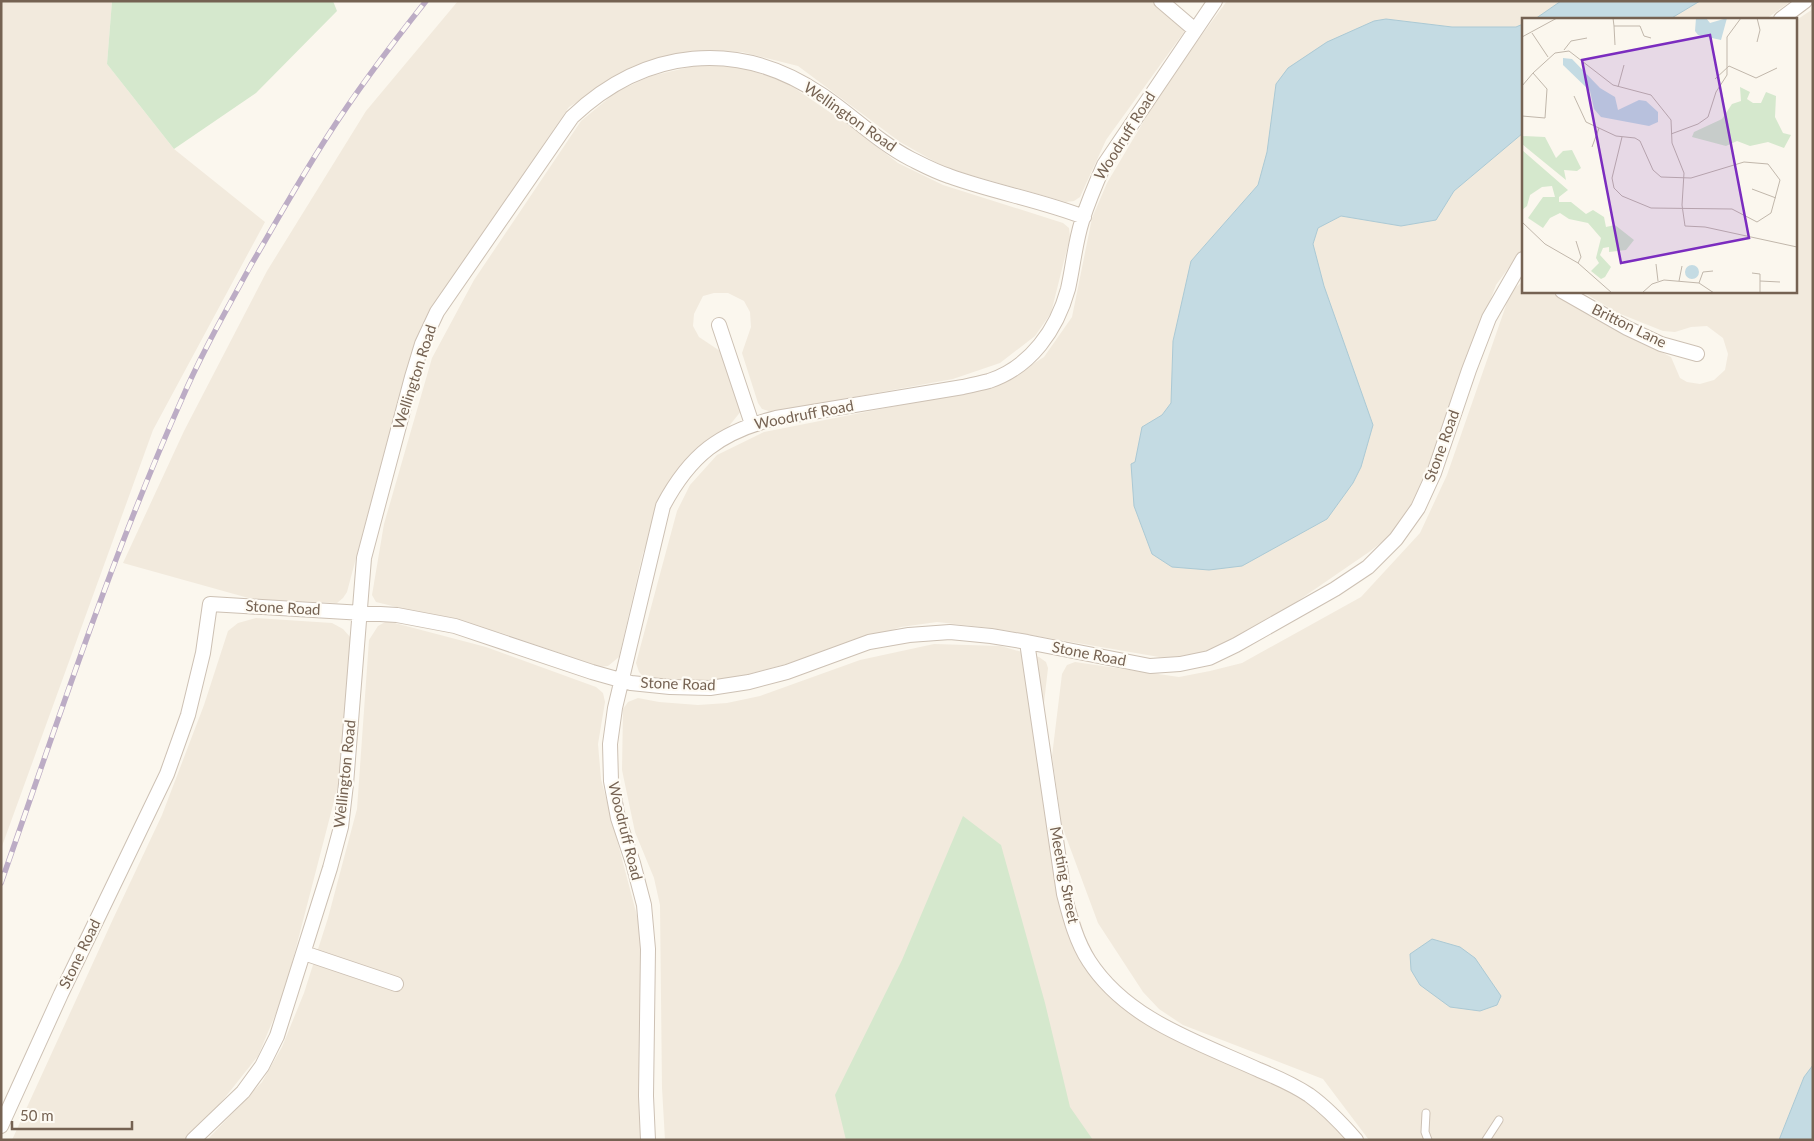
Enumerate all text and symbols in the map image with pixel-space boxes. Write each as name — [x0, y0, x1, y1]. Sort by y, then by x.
inset map — [1522, 18, 1796, 292]
street label: Wellington Road — [801, 78, 900, 155]
street label: Woodruff Road — [1090, 88, 1158, 183]
street label: Britton Lane — [1589, 299, 1670, 351]
street label: Wellington Road — [389, 322, 439, 431]
street label: Woodruff Road — [753, 396, 855, 432]
street label: Stone Road — [1420, 407, 1462, 484]
street label: Stone Road — [245, 596, 321, 618]
street label: Stone Road — [1051, 637, 1128, 669]
street label: Stone Road — [640, 673, 716, 693]
street label: Wellington Road — [329, 719, 359, 829]
street label: Woodruff Road — [605, 780, 647, 882]
street label: Meeting Street — [1047, 825, 1083, 925]
street label: Stone Road — [55, 916, 104, 991]
scale bar — [12, 1098, 132, 1130]
text: 50 m — [20, 1106, 54, 1124]

